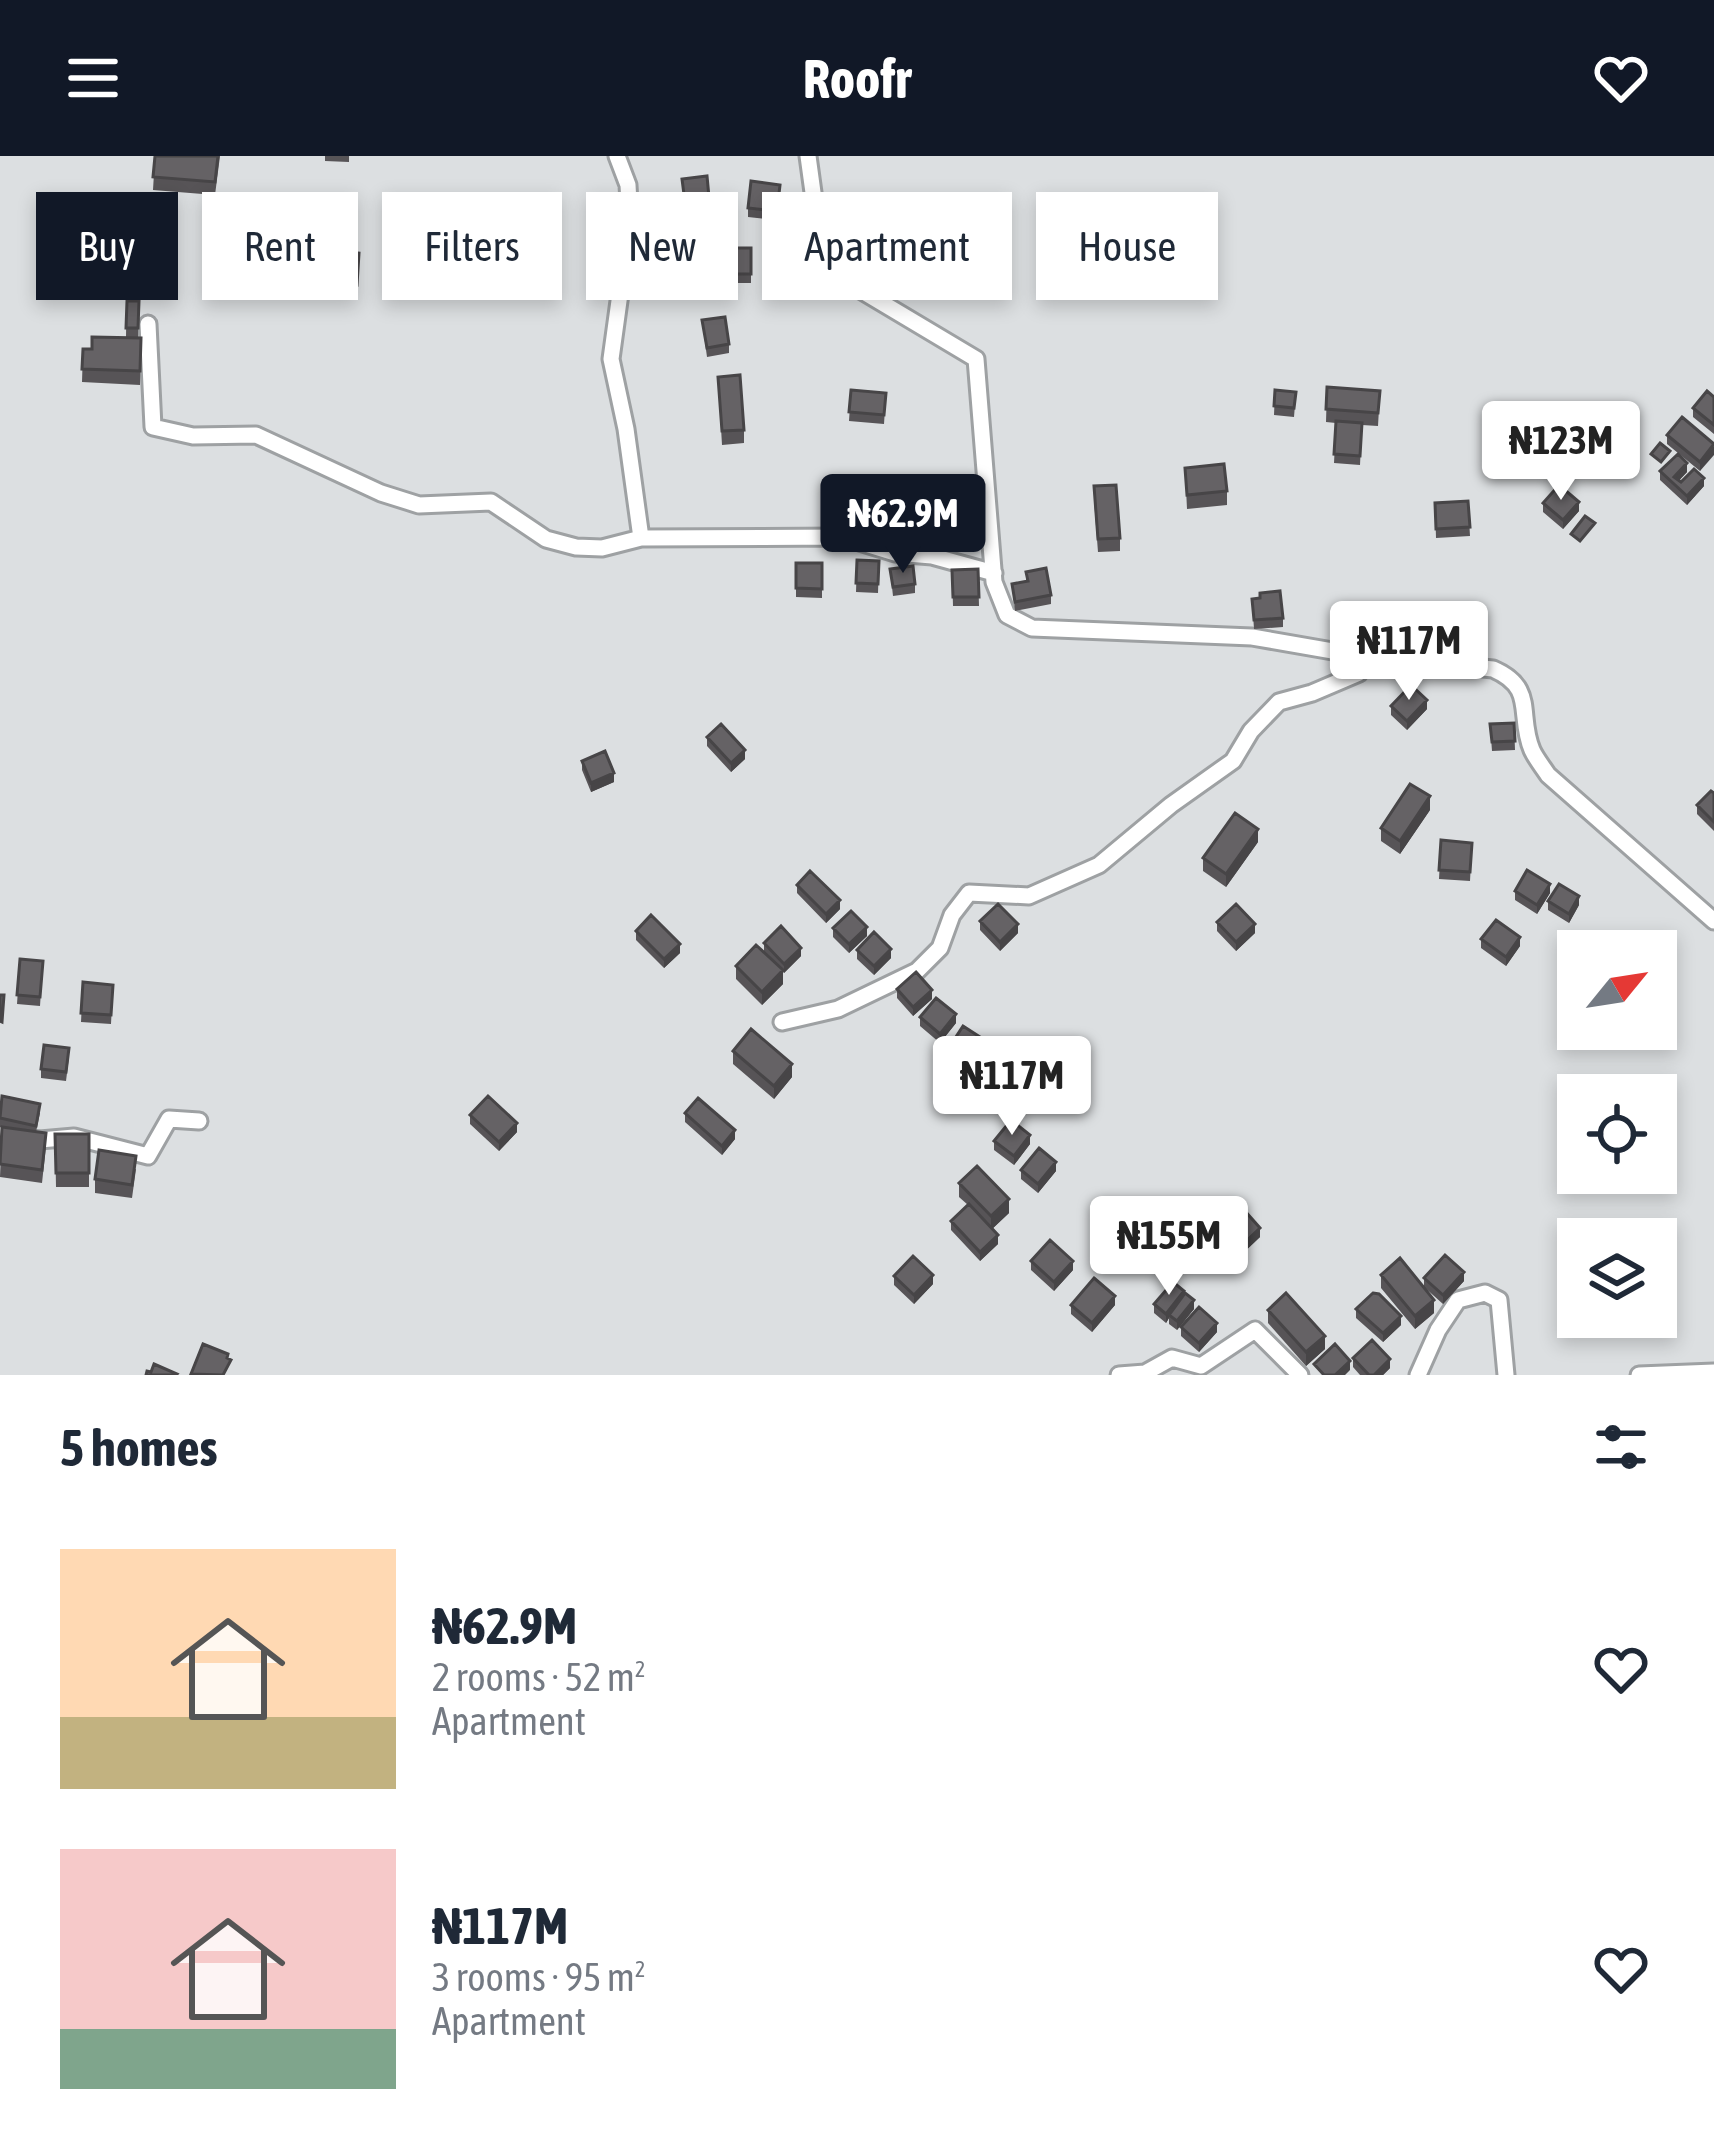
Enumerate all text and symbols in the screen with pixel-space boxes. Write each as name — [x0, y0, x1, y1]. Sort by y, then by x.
icon: menu — [60, 45, 126, 111]
icon: heart — [1588, 45, 1654, 111]
text: Roofr — [803, 48, 911, 109]
chip: Buy — [36, 192, 178, 300]
chip: Rent — [202, 192, 358, 300]
chip: Filters — [382, 192, 562, 300]
chip: New — [586, 192, 738, 300]
chip: Apartment — [762, 192, 1012, 300]
chip: House — [1036, 192, 1218, 300]
pin: ₦123M — [1477, 401, 1645, 503]
text: ₦123M — [1509, 418, 1613, 462]
pin: ₦62.9M — [805, 474, 1001, 576]
text: ₦62.9M — [847, 491, 959, 535]
pin: ₦117M — [1325, 601, 1493, 703]
text: ₦117M — [1357, 618, 1461, 662]
north arrow — [1557, 930, 1677, 1050]
map controls — [1557, 930, 1677, 1338]
pin: ₦117M — [928, 1036, 1096, 1138]
text: ₦117M — [960, 1053, 1064, 1097]
button: locate — [1557, 1074, 1677, 1194]
pin: ₦155M — [1085, 1196, 1253, 1298]
text: ₦155M — [1117, 1213, 1221, 1257]
button: layers — [1557, 1218, 1677, 1338]
icon: filters — [1588, 1414, 1654, 1480]
text: 5 homes — [60, 1418, 218, 1477]
text: ₦62.9M — [432, 1596, 577, 1655]
icon: home — [156, 1597, 300, 1741]
icon: heart — [1588, 1636, 1654, 1702]
text: 2 rooms · 52 m² — [432, 1655, 646, 1699]
text: Apartment — [432, 1699, 586, 1743]
text: ₦117M — [432, 1896, 568, 1955]
icon: home — [156, 1897, 300, 2041]
icon: heart — [1588, 1936, 1654, 2002]
text: 3 rooms · 95 m² — [432, 1955, 646, 1999]
text: Apartment — [432, 1999, 586, 2043]

